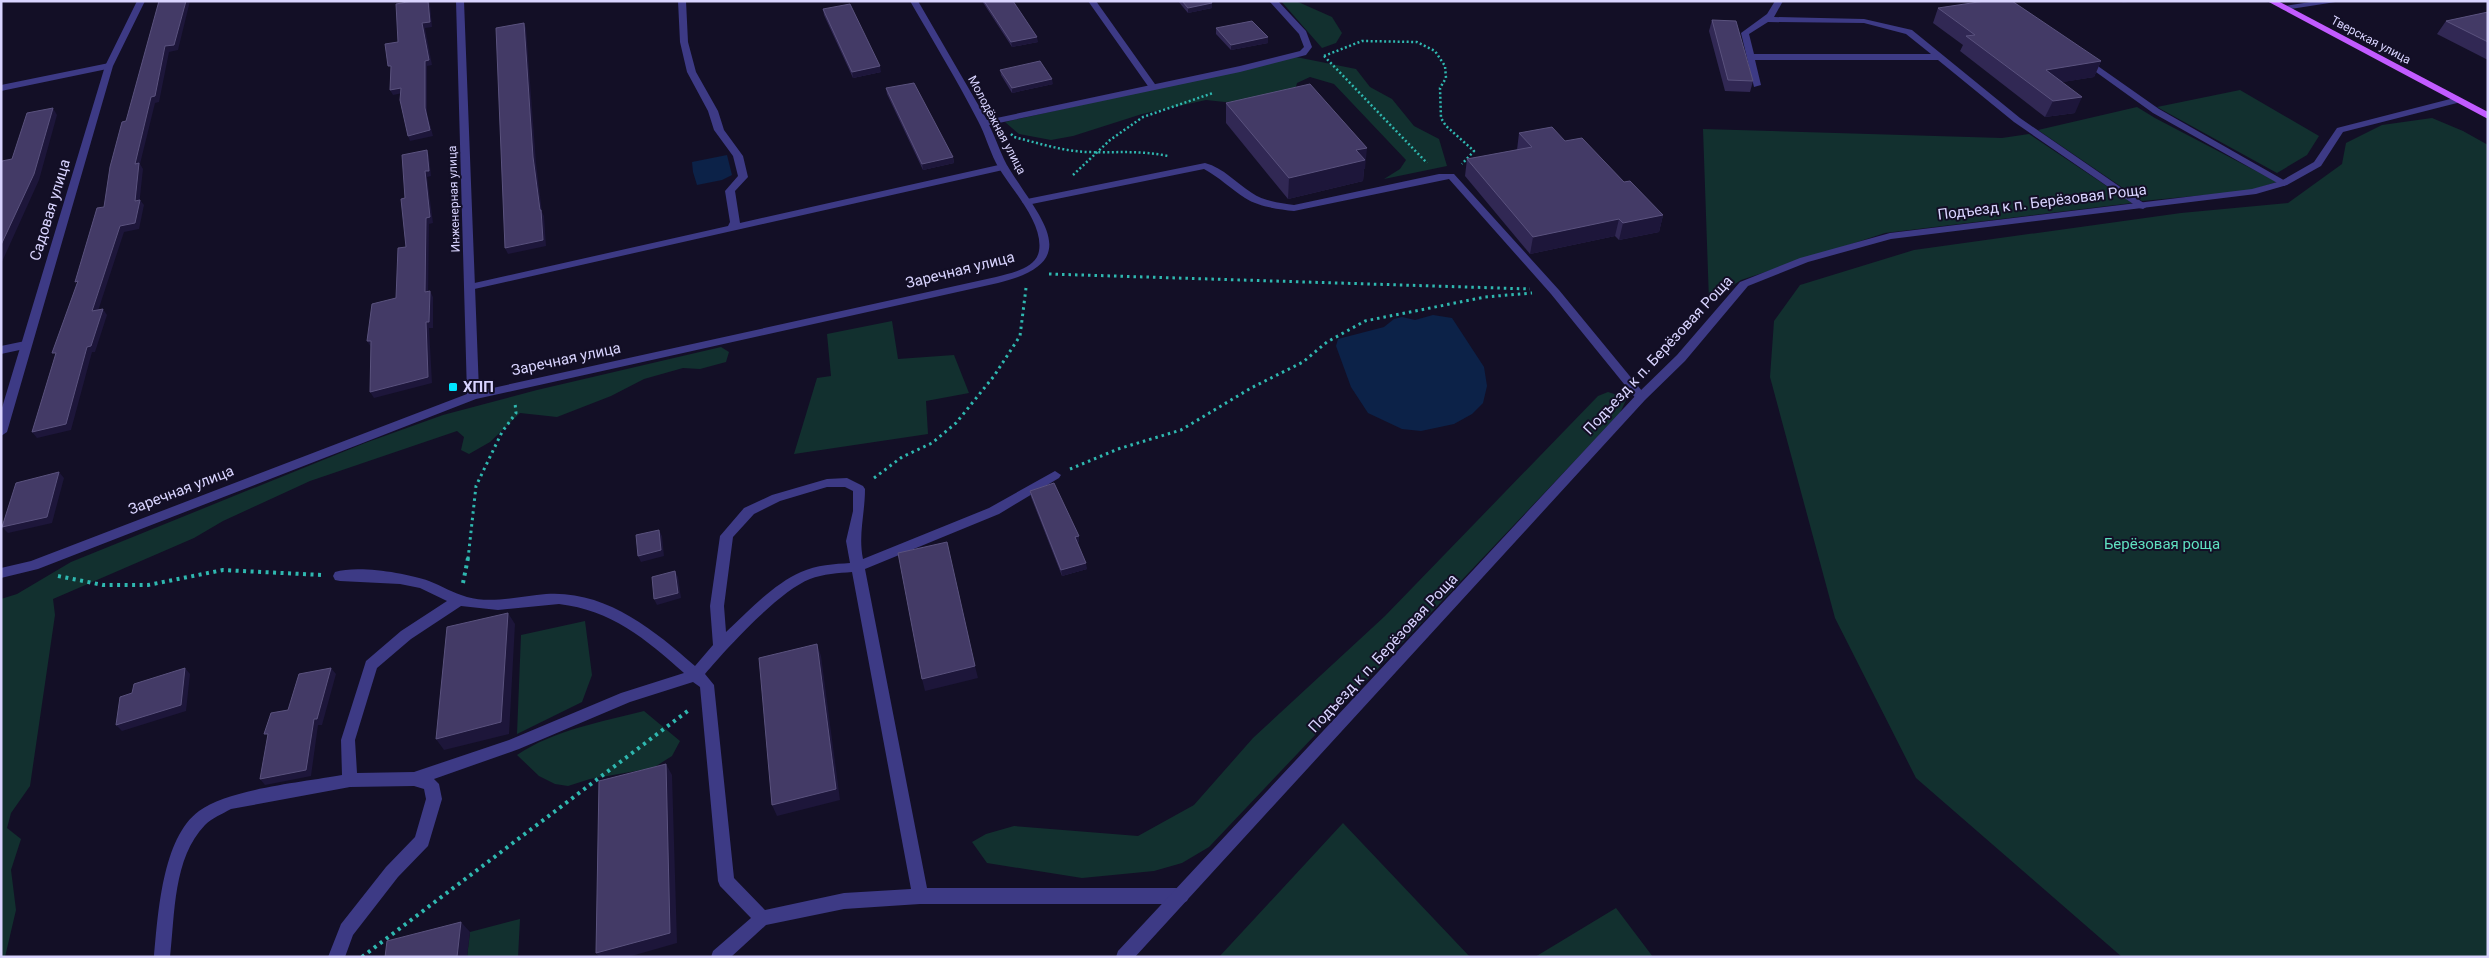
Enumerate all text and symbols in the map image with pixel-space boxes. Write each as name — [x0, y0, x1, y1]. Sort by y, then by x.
street label: Тверская улица — [2329, 13, 2413, 67]
street label: Молодёжная улица — [965, 73, 1029, 177]
street label: Инженерная улица — [445, 145, 463, 253]
street label: Садовая улица — [26, 157, 74, 263]
street label: Подъезд к п. Берёзовая Роща — [1936, 180, 2148, 224]
street label: Заречная улица — [904, 248, 1016, 292]
street label: Подъезд к п. Берёзовая Роща — [1580, 272, 1736, 438]
street label: Заречная улица — [510, 339, 622, 379]
place label: ХПП — [463, 378, 494, 396]
marker: ХПП — [447, 381, 459, 393]
street label: Заречная улица — [126, 462, 236, 518]
park label: Берёзовая роща — [2104, 535, 2220, 553]
street label: Подъезд к п. Берёзовая Роща — [1305, 570, 1461, 736]

